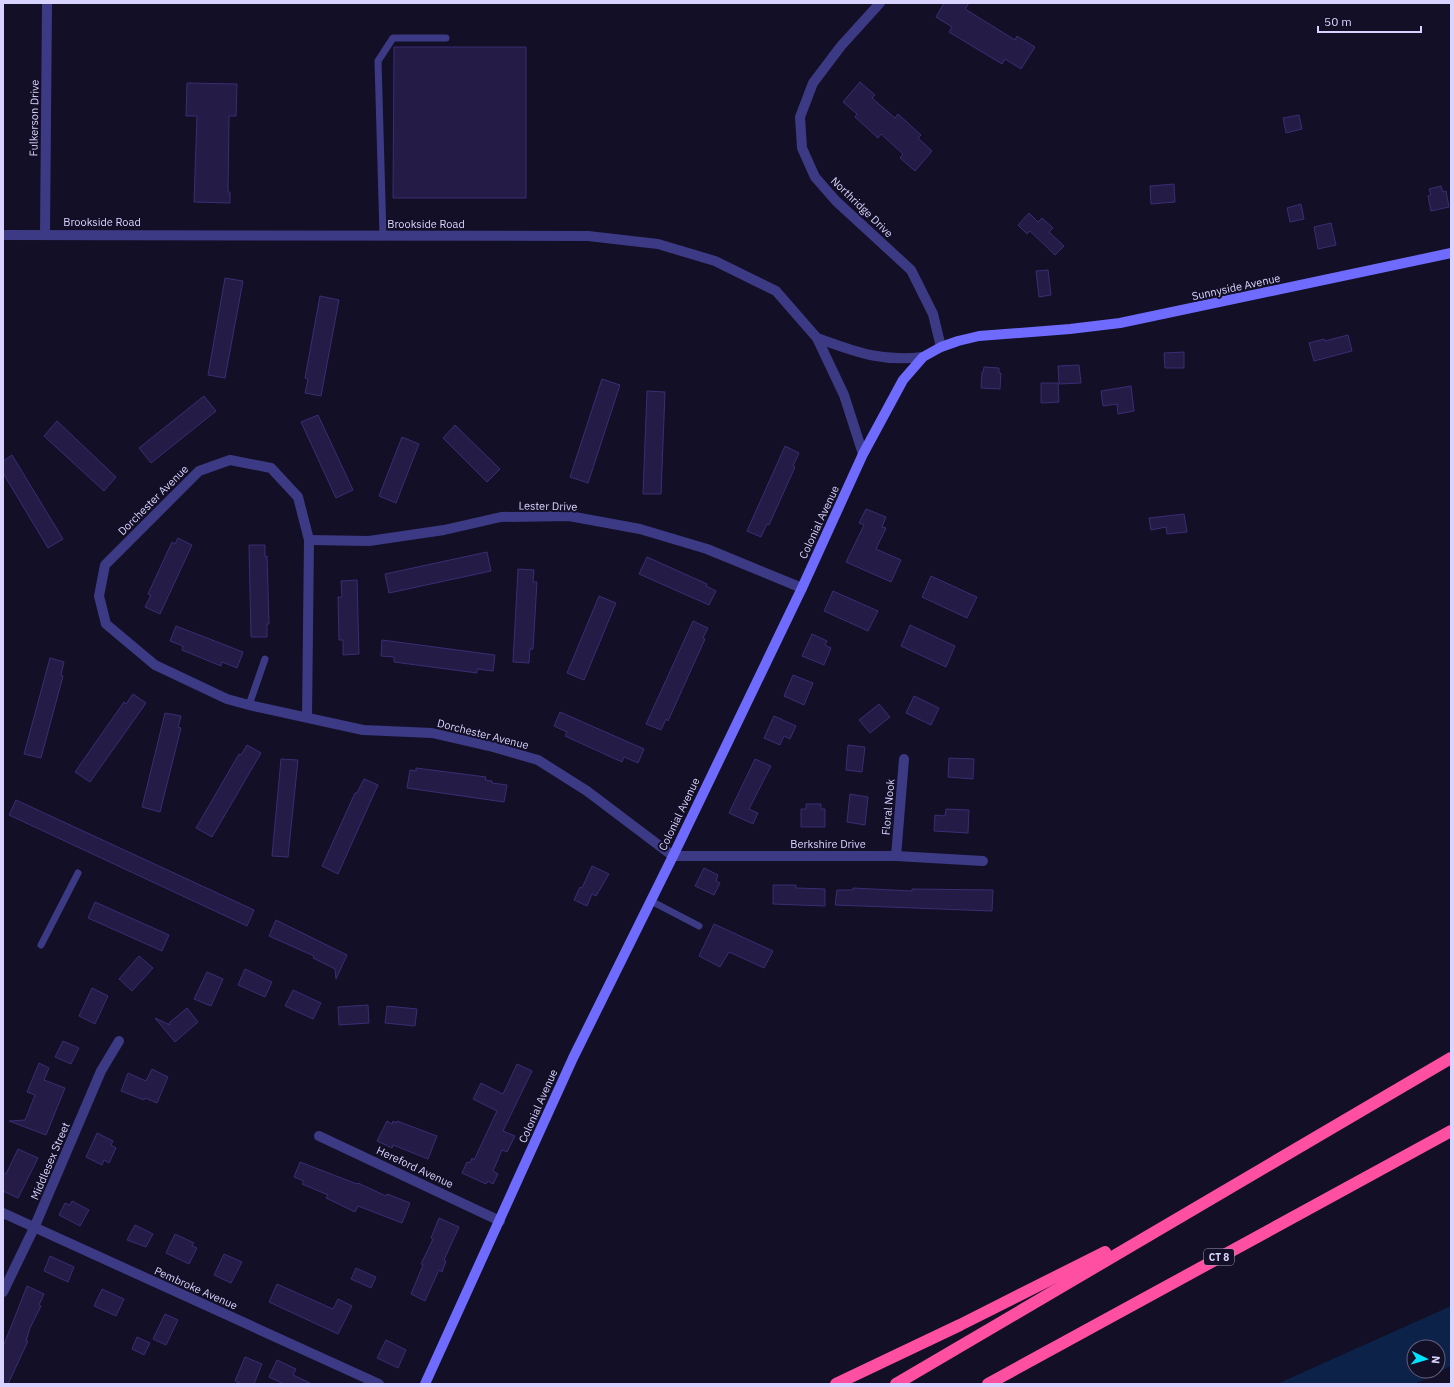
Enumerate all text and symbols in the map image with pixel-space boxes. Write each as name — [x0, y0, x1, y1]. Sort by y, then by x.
scale bar — [1318, 8, 1421, 34]
text: 50 m — [1324, 14, 1352, 29]
street label: Fulkerson Drive — [26, 80, 42, 156]
street label: Northridge Drive — [828, 174, 896, 240]
street label: Brookside Road — [63, 215, 141, 229]
street label: Brookside Road — [387, 217, 465, 231]
street label: Sunnyside Avenue — [1190, 271, 1282, 303]
street label: Dorchester Avenue — [115, 462, 191, 538]
street label: Colonial Avenue — [796, 483, 842, 561]
street label: Lester Drive — [519, 498, 577, 514]
street label: Dorchester Avenue — [436, 716, 530, 752]
street label: Colonial Avenue — [655, 775, 703, 853]
street label: Floral Nook — [879, 778, 897, 836]
street label: Berkshire Drive — [790, 837, 866, 851]
street label: Colonial Avenue — [515, 1067, 561, 1145]
street label: Middlesex Street — [27, 1120, 73, 1202]
street label: Hereford Avenue — [374, 1143, 456, 1191]
road number: CT 8 — [1204, 1249, 1234, 1265]
street label: Pembroke Avenue — [152, 1263, 240, 1313]
north arrow — [1406, 1339, 1446, 1379]
text: N — [1429, 1355, 1443, 1364]

